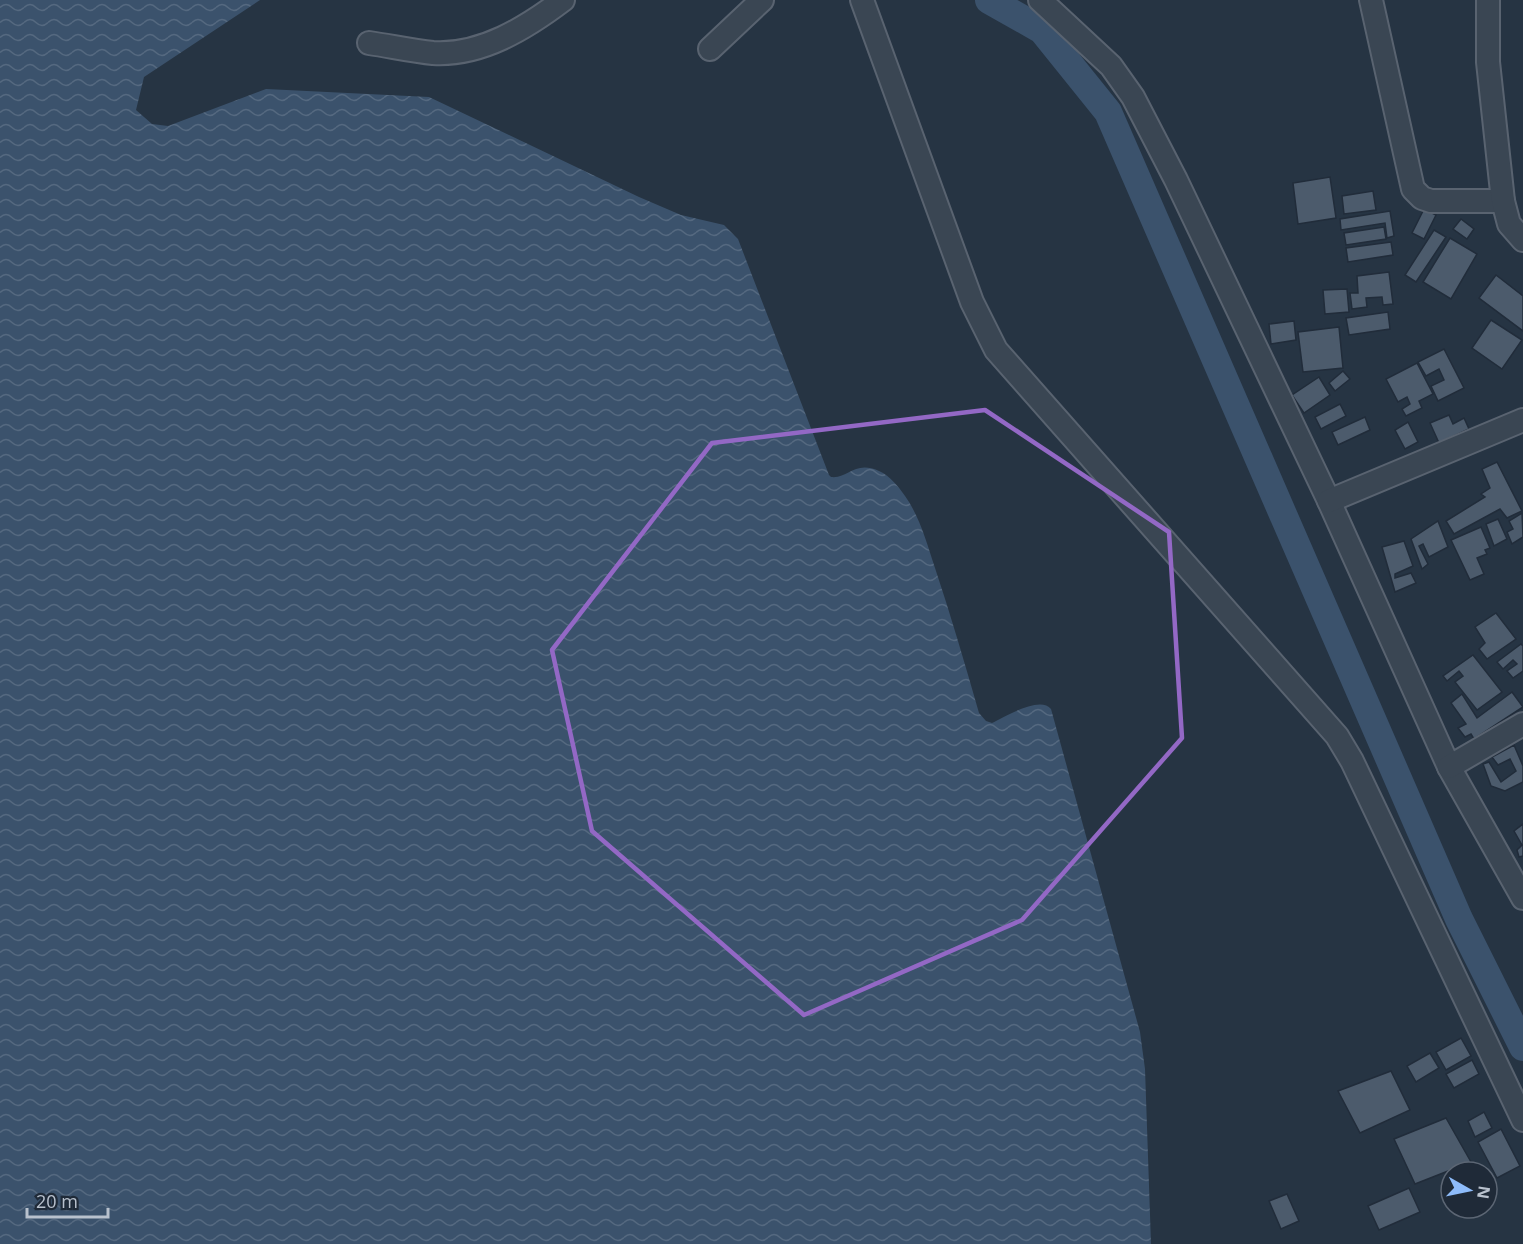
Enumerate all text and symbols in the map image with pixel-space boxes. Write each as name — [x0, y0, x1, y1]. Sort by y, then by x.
north arrow — [1439, 1160, 1499, 1220]
scale bar — [27, 1181, 108, 1219]
text: N — [1472, 1184, 1496, 1200]
text: 20 m — [36, 1189, 78, 1213]

